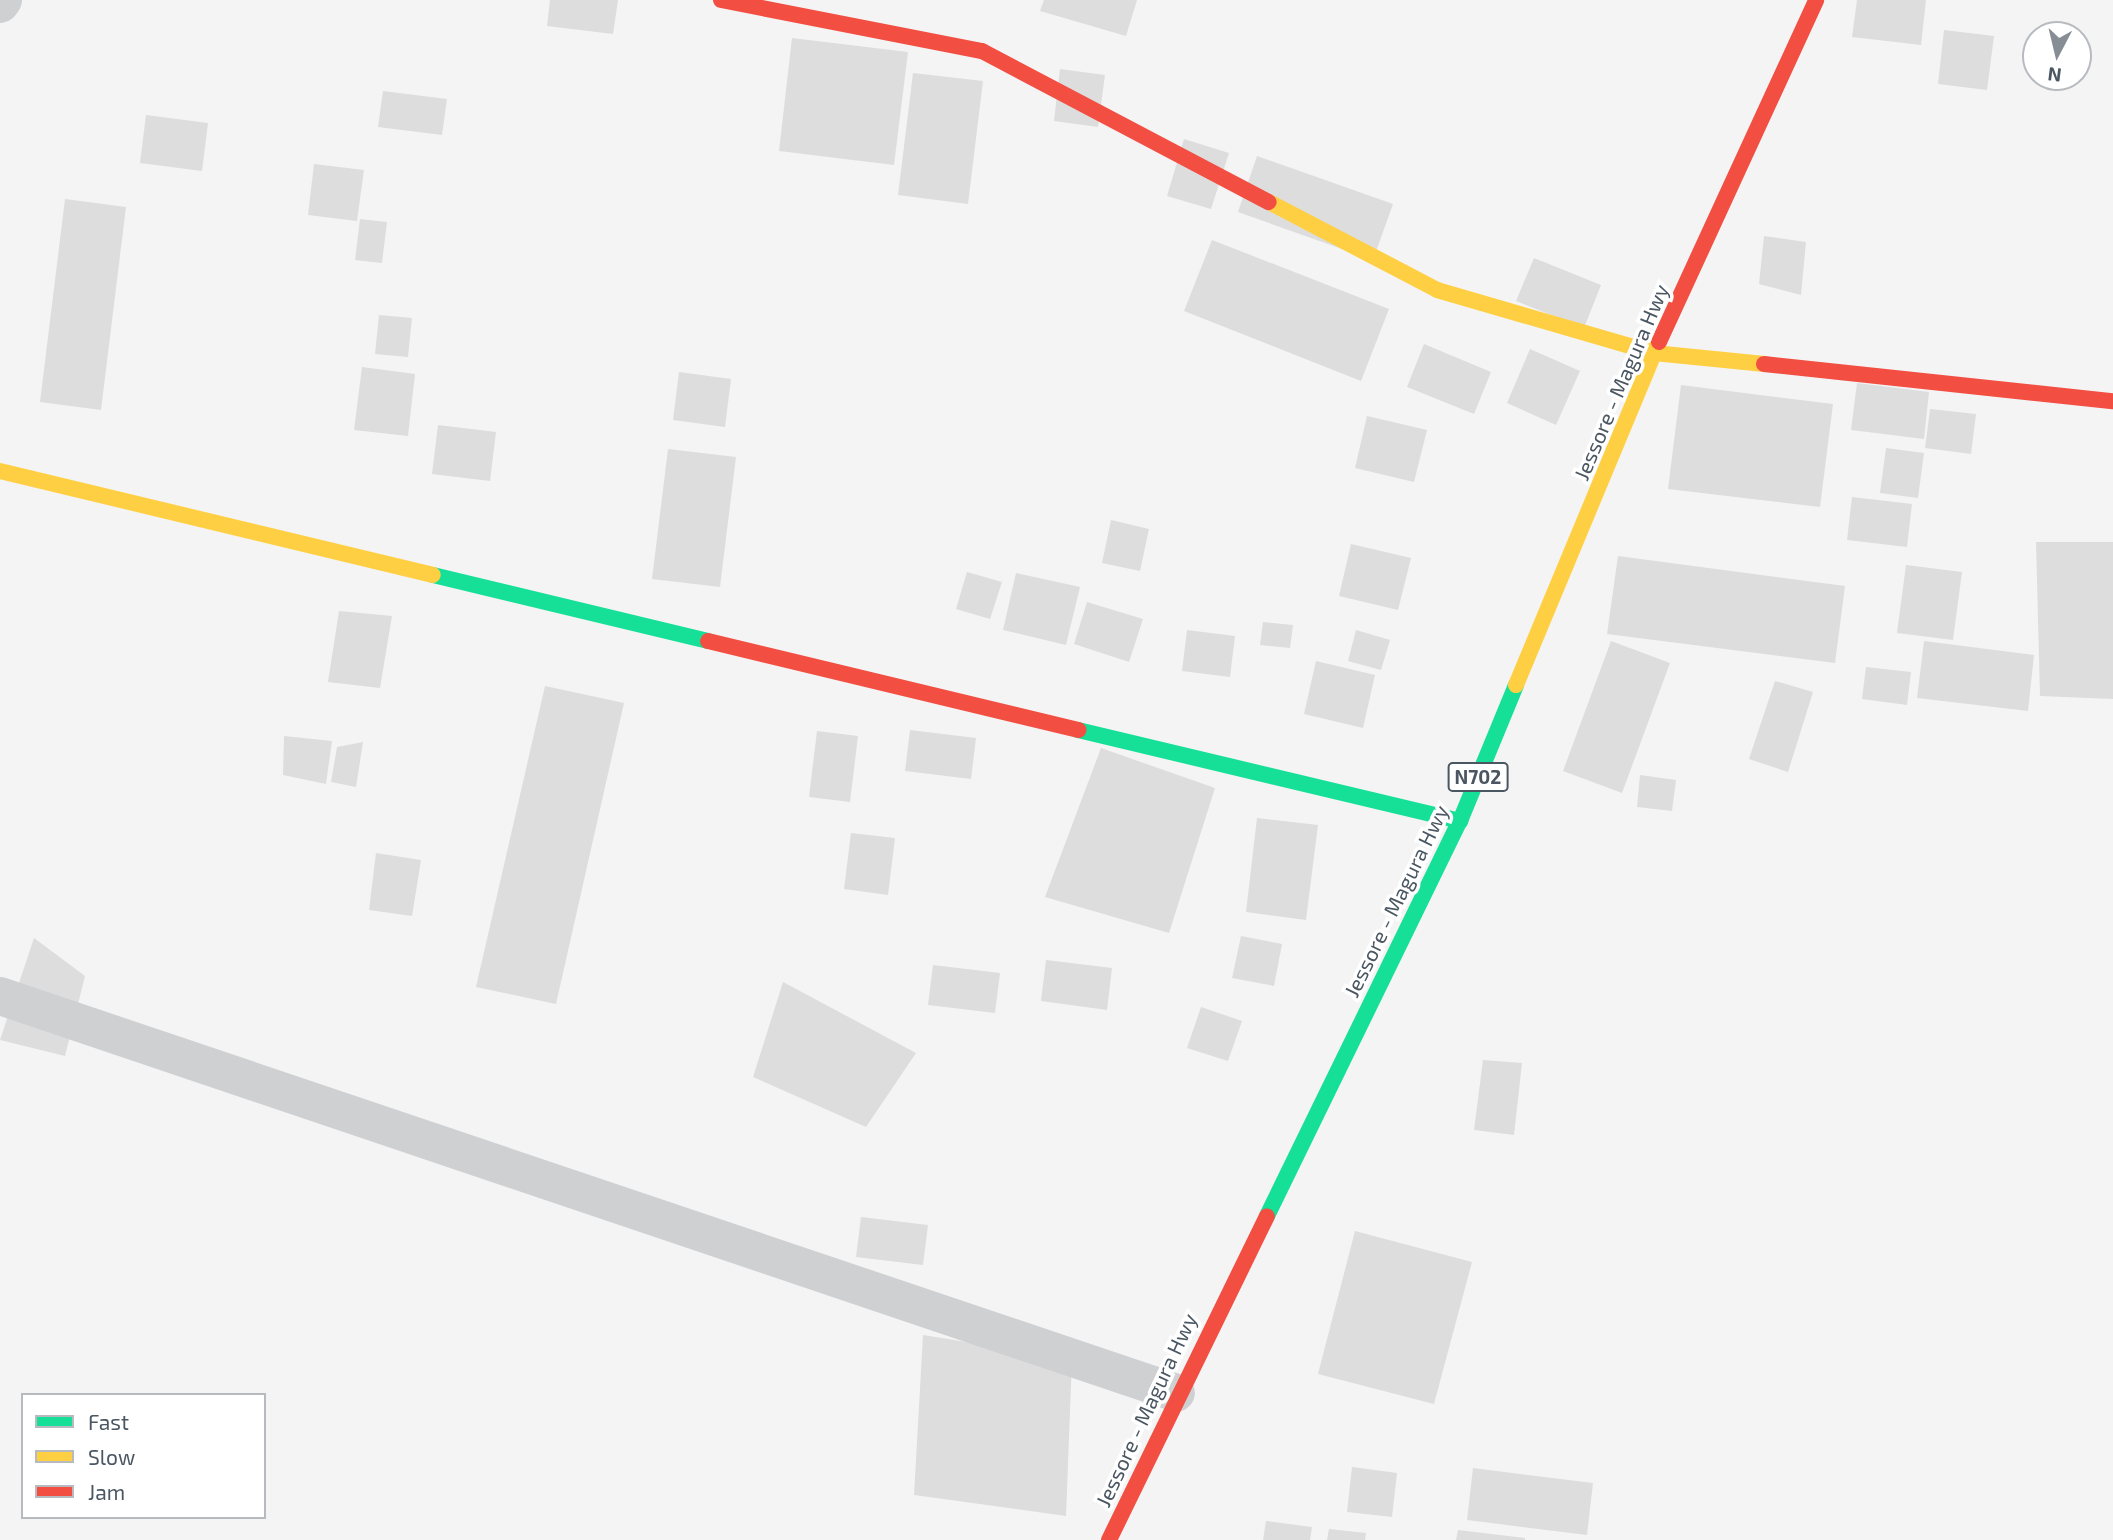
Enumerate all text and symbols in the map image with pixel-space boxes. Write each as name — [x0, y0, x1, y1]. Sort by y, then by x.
north arrow — [2022, 21, 2092, 91]
text: N — [2046, 63, 2063, 88]
street label: Jessore - Magura Hwy — [1568, 280, 1674, 484]
road number: N702 — [1446, 762, 1510, 792]
street label: Jessore - Magura Hwy — [1339, 801, 1453, 1001]
street label: Jessore - Magura Hwy — [1090, 1309, 1202, 1511]
legend — [21, 1393, 266, 1519]
text: Fast — [88, 1409, 129, 1434]
text: Slow — [88, 1444, 135, 1469]
text: Jam — [88, 1479, 125, 1504]

